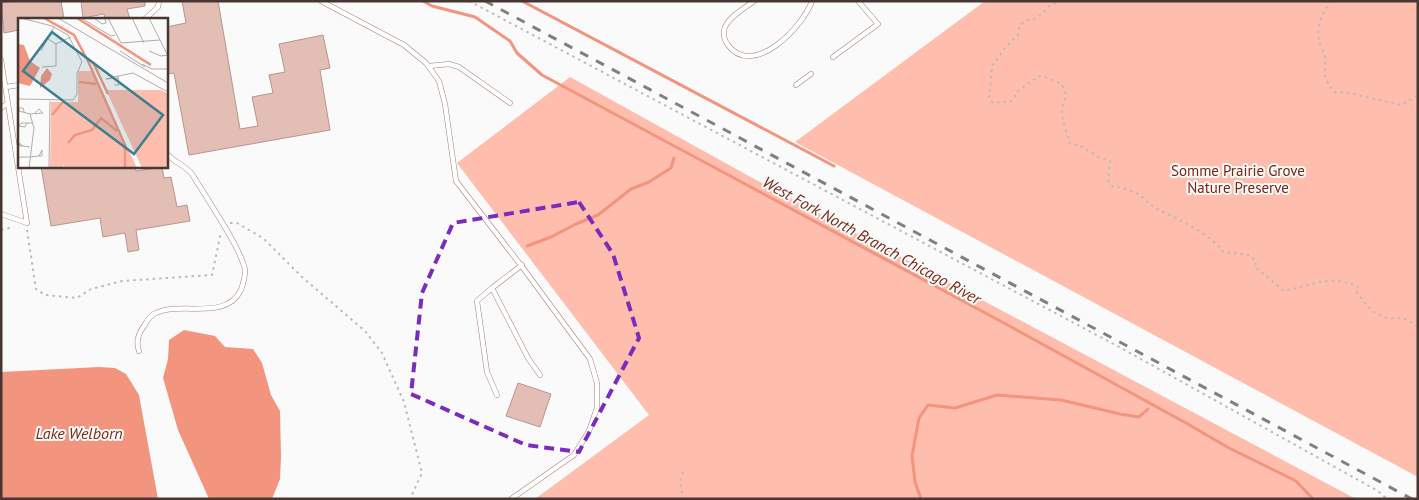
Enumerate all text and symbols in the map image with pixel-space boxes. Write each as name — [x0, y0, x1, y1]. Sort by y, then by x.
inset map — [18, 18, 168, 168]
park label: Somme Prairie Grove Nature Preserve — [1171, 161, 1305, 197]
water label: West Fork North Branch Chicago River — [759, 172, 986, 309]
water label: Lake Welborn — [35, 423, 123, 443]

